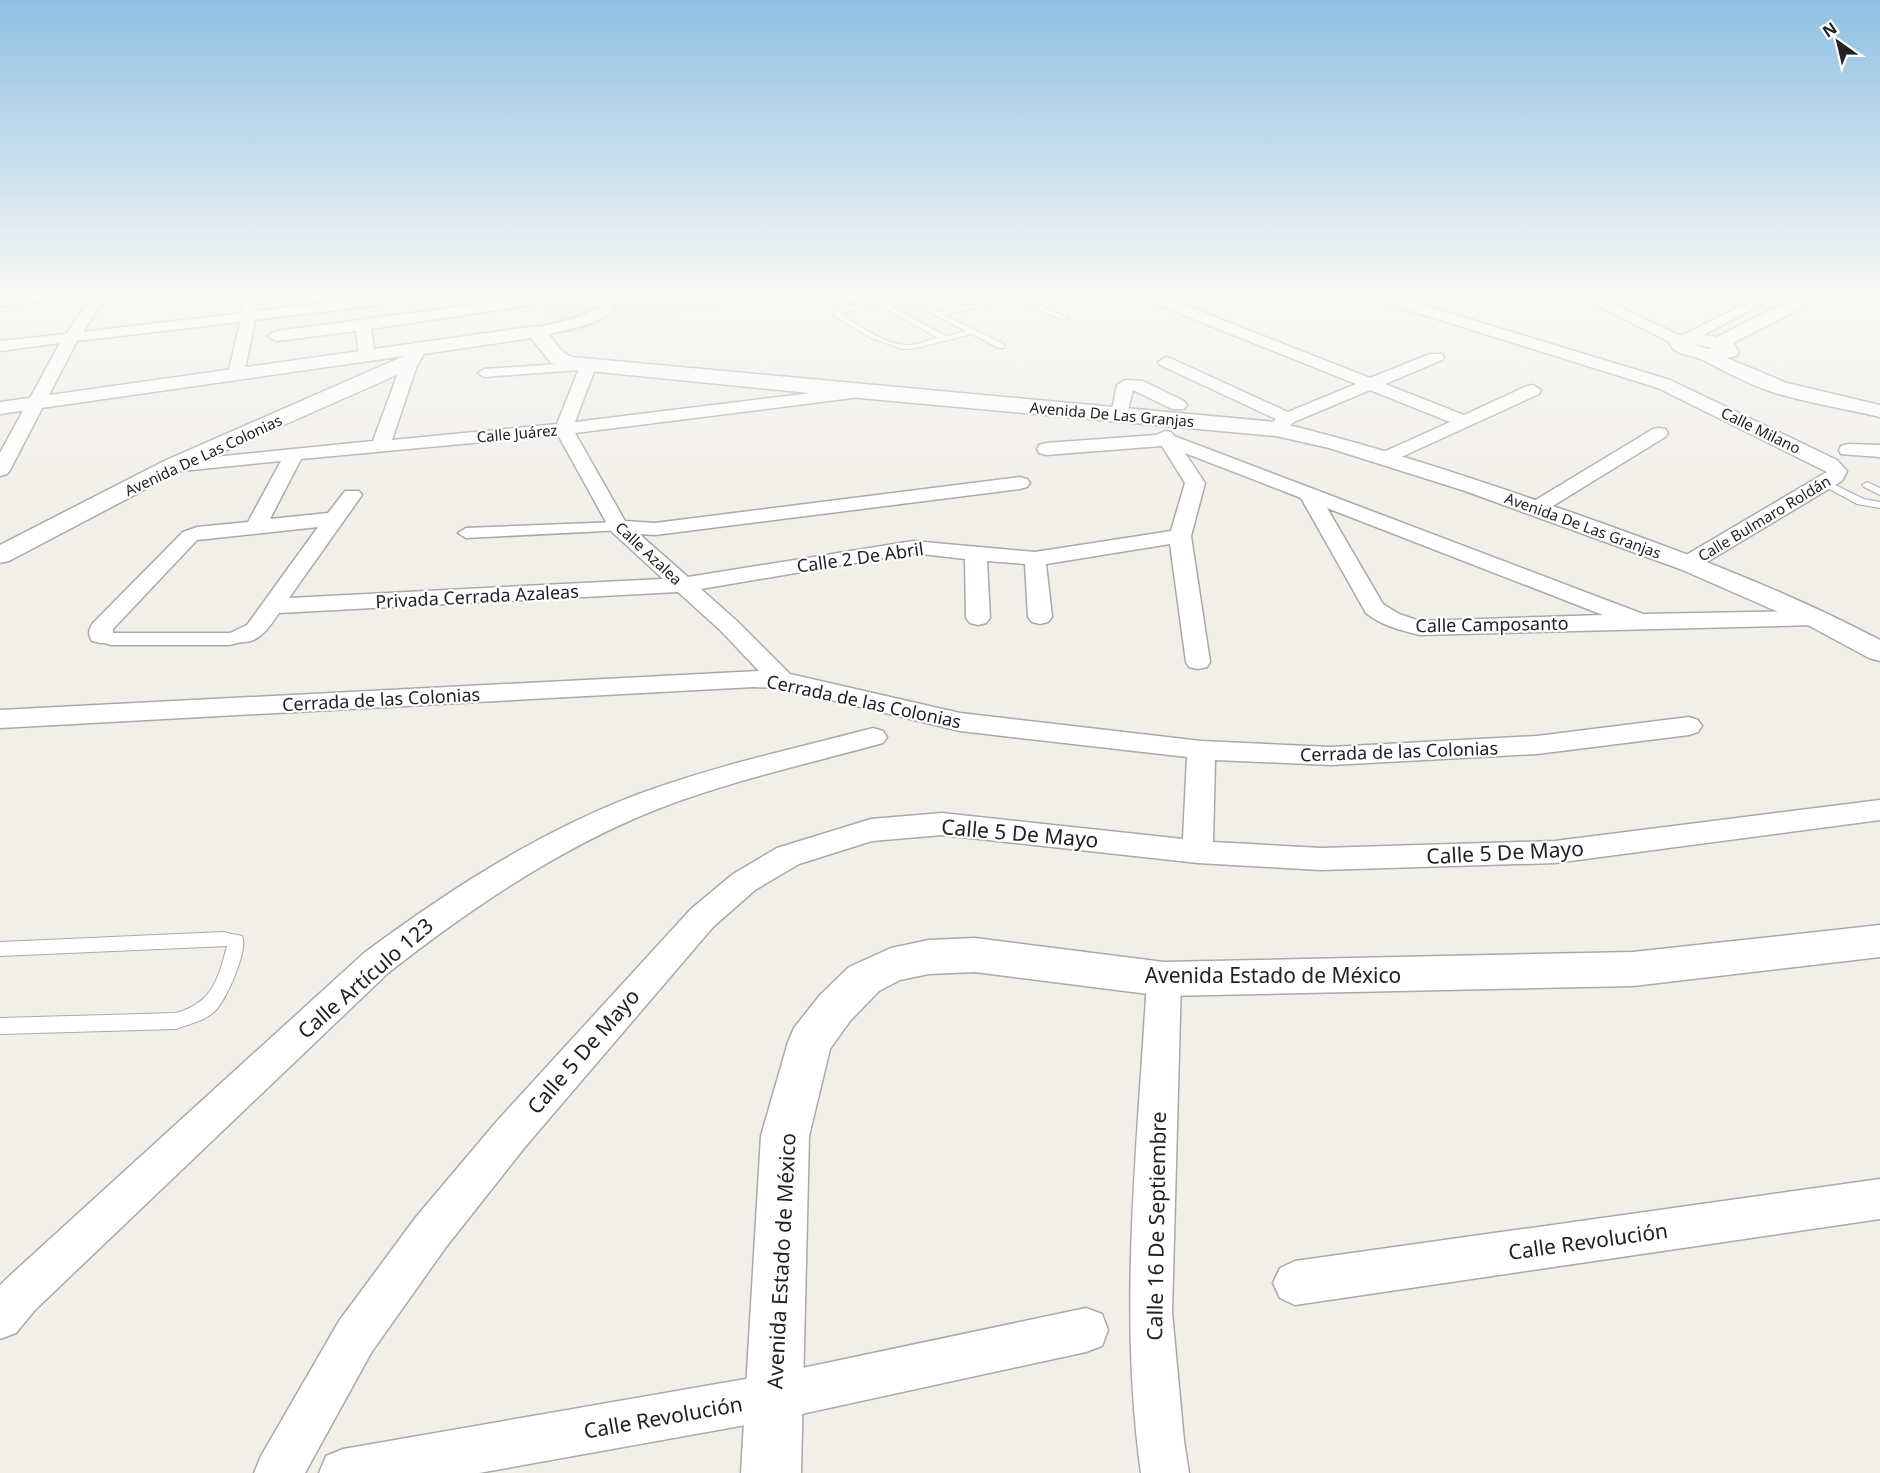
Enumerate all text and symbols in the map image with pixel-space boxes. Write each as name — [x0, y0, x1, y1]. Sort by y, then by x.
north arrow — [1808, 12, 1868, 72]
text: N — [1818, 17, 1841, 42]
street label: Avenida De Las Granjas — [1029, 397, 1195, 431]
street label: Calle Milano — [1718, 402, 1804, 458]
street label: Avenida De Las Colonias — [121, 410, 285, 500]
street label: Calle Juárez — [476, 420, 558, 446]
street label: Calle Bulmaro Roldán — [1694, 470, 1834, 566]
street label: Avenida De Las Granjas — [1502, 487, 1664, 563]
street label: Calle Azalea — [612, 517, 686, 589]
street label: Calle 2 De Abril — [795, 536, 925, 578]
street label: Privada Cerrada Azaleas — [375, 579, 579, 613]
street label: Calle Camposanto — [1415, 611, 1569, 637]
street label: Cerrada de las Colonias — [765, 669, 963, 733]
street label: Cerrada de las Colonias — [281, 682, 481, 716]
street label: Cerrada de las Colonias — [1300, 736, 1498, 766]
street label: Calle 5 De Mayo — [940, 812, 1100, 854]
street label: Calle 5 De Mayo — [1426, 834, 1584, 870]
street label: Calle Artículo 123 — [291, 911, 439, 1045]
street label: Avenida Estado de México — [1145, 961, 1401, 989]
street label: Calle 5 De Mayo — [521, 982, 645, 1120]
street label: Calle 16 De Septiembre — [1140, 1111, 1172, 1341]
street label: Avenida Estado de México — [760, 1132, 802, 1390]
street label: Calle Revolución — [1507, 1216, 1669, 1266]
street label: Calle Revolución — [581, 1389, 745, 1445]

